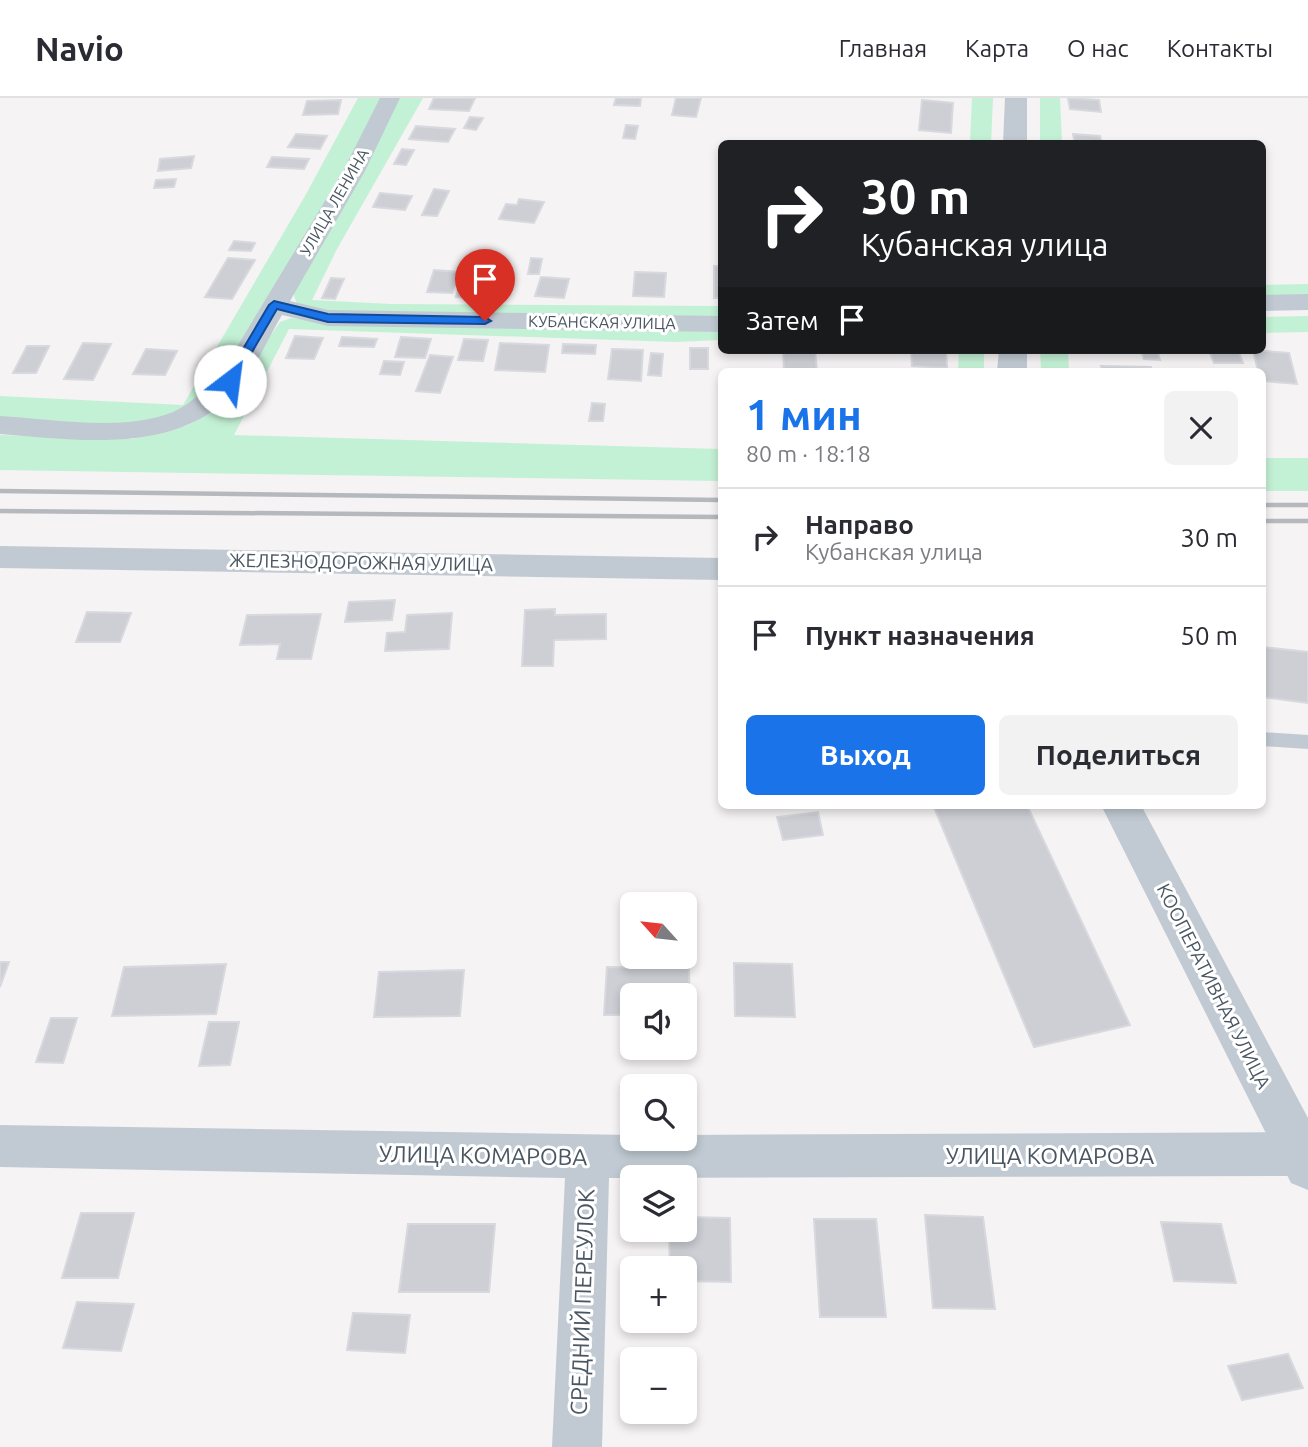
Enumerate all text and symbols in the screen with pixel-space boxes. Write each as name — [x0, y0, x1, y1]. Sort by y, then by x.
text: Navio — [35, 30, 124, 67]
text: Главная — [839, 35, 927, 62]
text: Карта — [965, 35, 1029, 62]
text: О нас — [1067, 35, 1129, 62]
text: Контакты — [1167, 35, 1273, 62]
street label: УЛИЦА ЛЕНИНА — [296, 145, 372, 259]
icon: right — [746, 168, 837, 259]
text: 30 m — [861, 168, 970, 223]
text: Кубанская улица — [861, 226, 1109, 262]
pin — [455, 249, 515, 321]
icon: arrive — [466, 260, 504, 298]
icon: arrive — [833, 301, 871, 339]
text: Затем — [746, 306, 819, 335]
street label: КУБАНСКАЯ УЛИЦА — [528, 312, 677, 332]
position arrow — [193, 344, 267, 418]
text: 1 мин — [746, 391, 862, 438]
button: close — [1164, 391, 1238, 465]
text: 80 m · 18:18 — [746, 441, 871, 466]
text: Направо — [805, 510, 914, 539]
icon: right — [746, 518, 784, 556]
text: 30 m — [1180, 523, 1238, 552]
text: Кубанская улица — [805, 539, 983, 564]
street label: ЖЕЛЕЗНОДОРОЖНАЯ УЛИЦА — [229, 549, 494, 575]
icon: arrive — [746, 616, 784, 654]
text: Пункт назначения — [805, 621, 1035, 650]
text: 50 m — [1180, 621, 1238, 650]
button: Выход — [746, 715, 985, 795]
button: Поделиться — [999, 715, 1238, 795]
street label: КООПЕРАТИВНАЯ УЛИЦА — [1153, 880, 1276, 1093]
north arrow — [620, 892, 696, 970]
map controls — [620, 892, 697, 1424]
button: sound — [620, 983, 697, 1060]
button: search — [620, 1074, 697, 1151]
street label: УЛИЦА КОМАРОВА — [379, 1141, 587, 1169]
street label: УЛИЦА КОМАРОВА — [946, 1143, 1154, 1168]
button: layers — [620, 1165, 697, 1242]
street label: СРЕДНИЙ ПЕРЕУЛОК — [566, 1188, 598, 1416]
button: + — [620, 1256, 697, 1333]
button: − — [620, 1347, 697, 1424]

